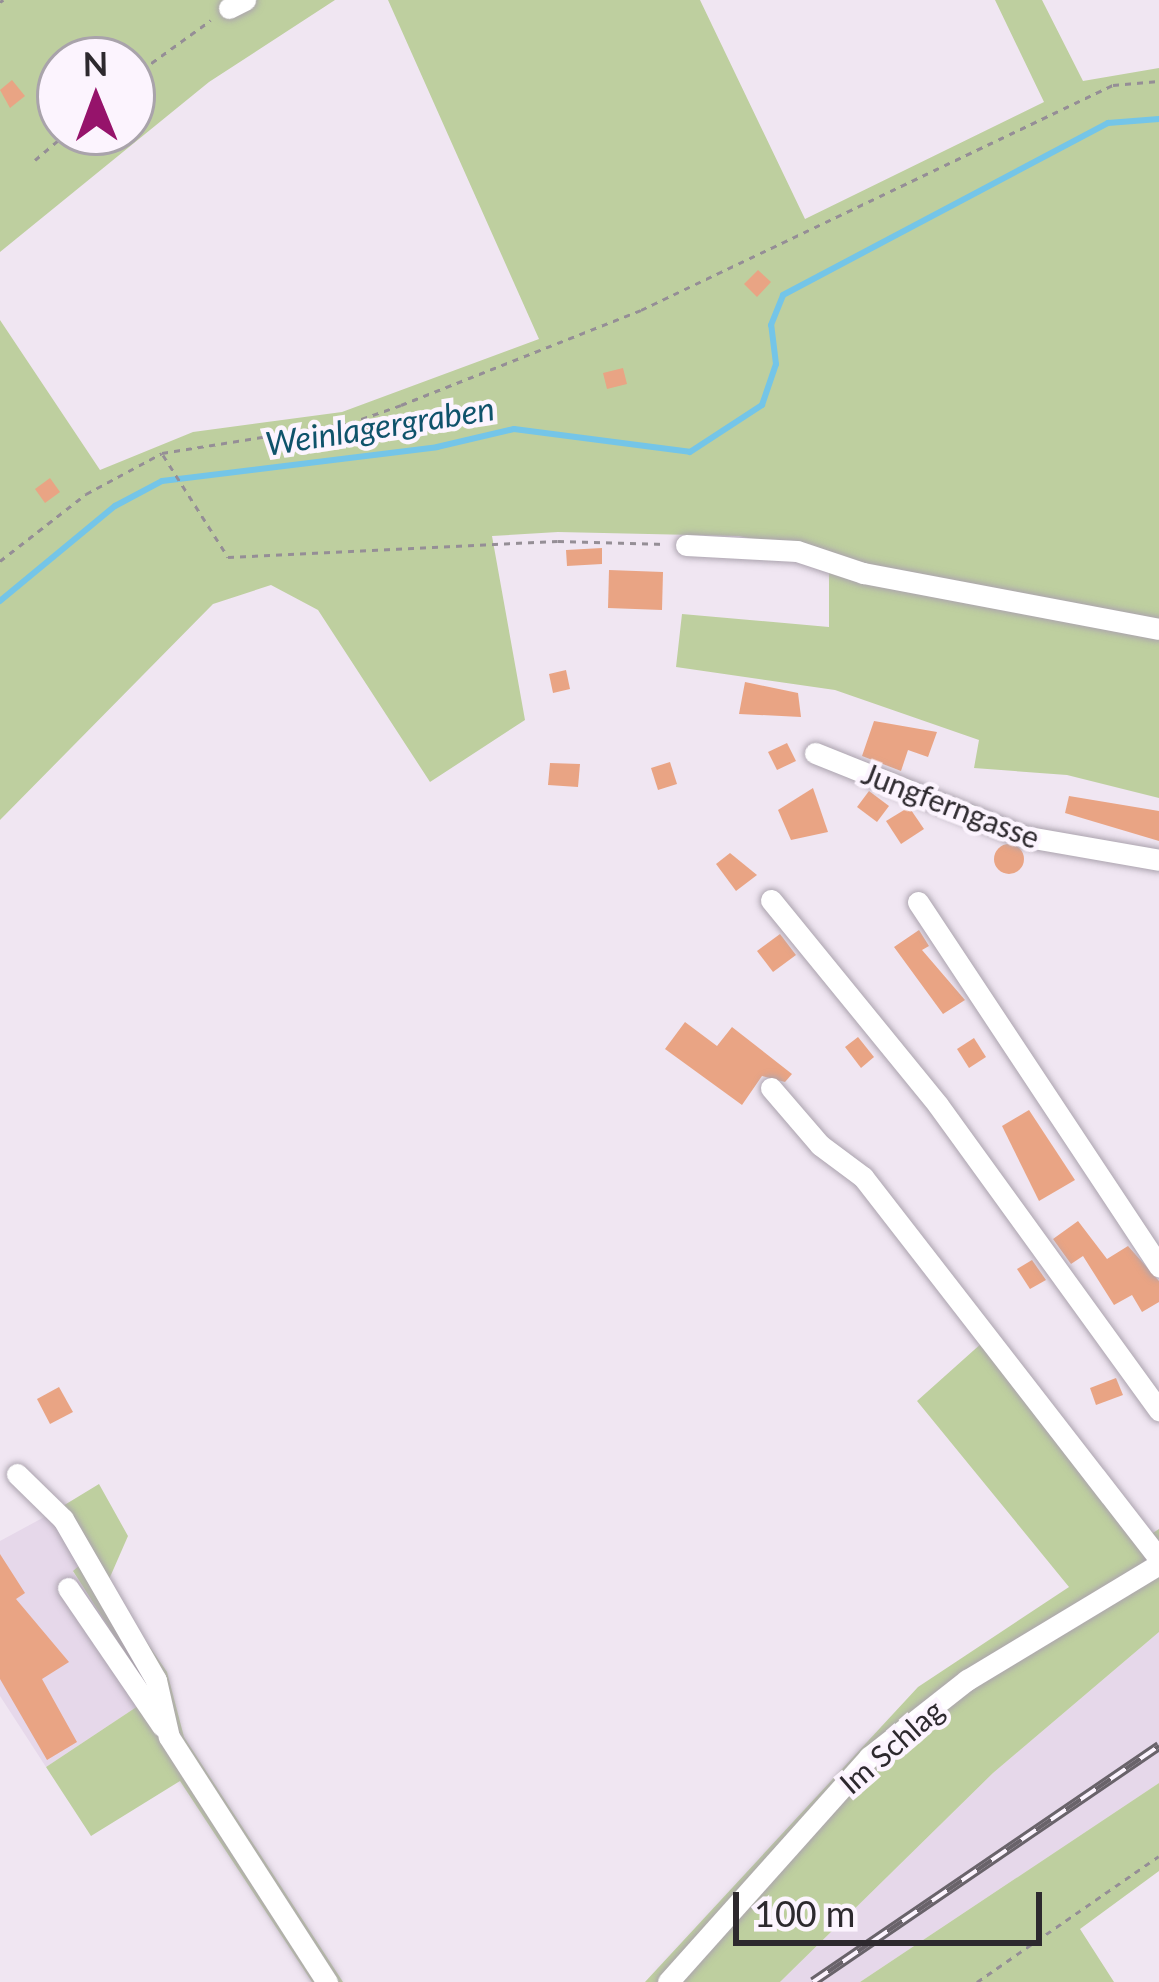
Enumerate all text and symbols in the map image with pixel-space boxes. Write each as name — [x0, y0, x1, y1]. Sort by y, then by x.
north arrow — [36, 36, 156, 156]
text: N — [82, 43, 108, 83]
water label: Weinlagergraben — [263, 388, 497, 464]
street label: Jungferngasse — [857, 755, 1045, 855]
street label: Im Schlag — [832, 1691, 950, 1801]
scale bar — [739, 1868, 1048, 1942]
text: 100 m — [754, 1891, 855, 1935]

